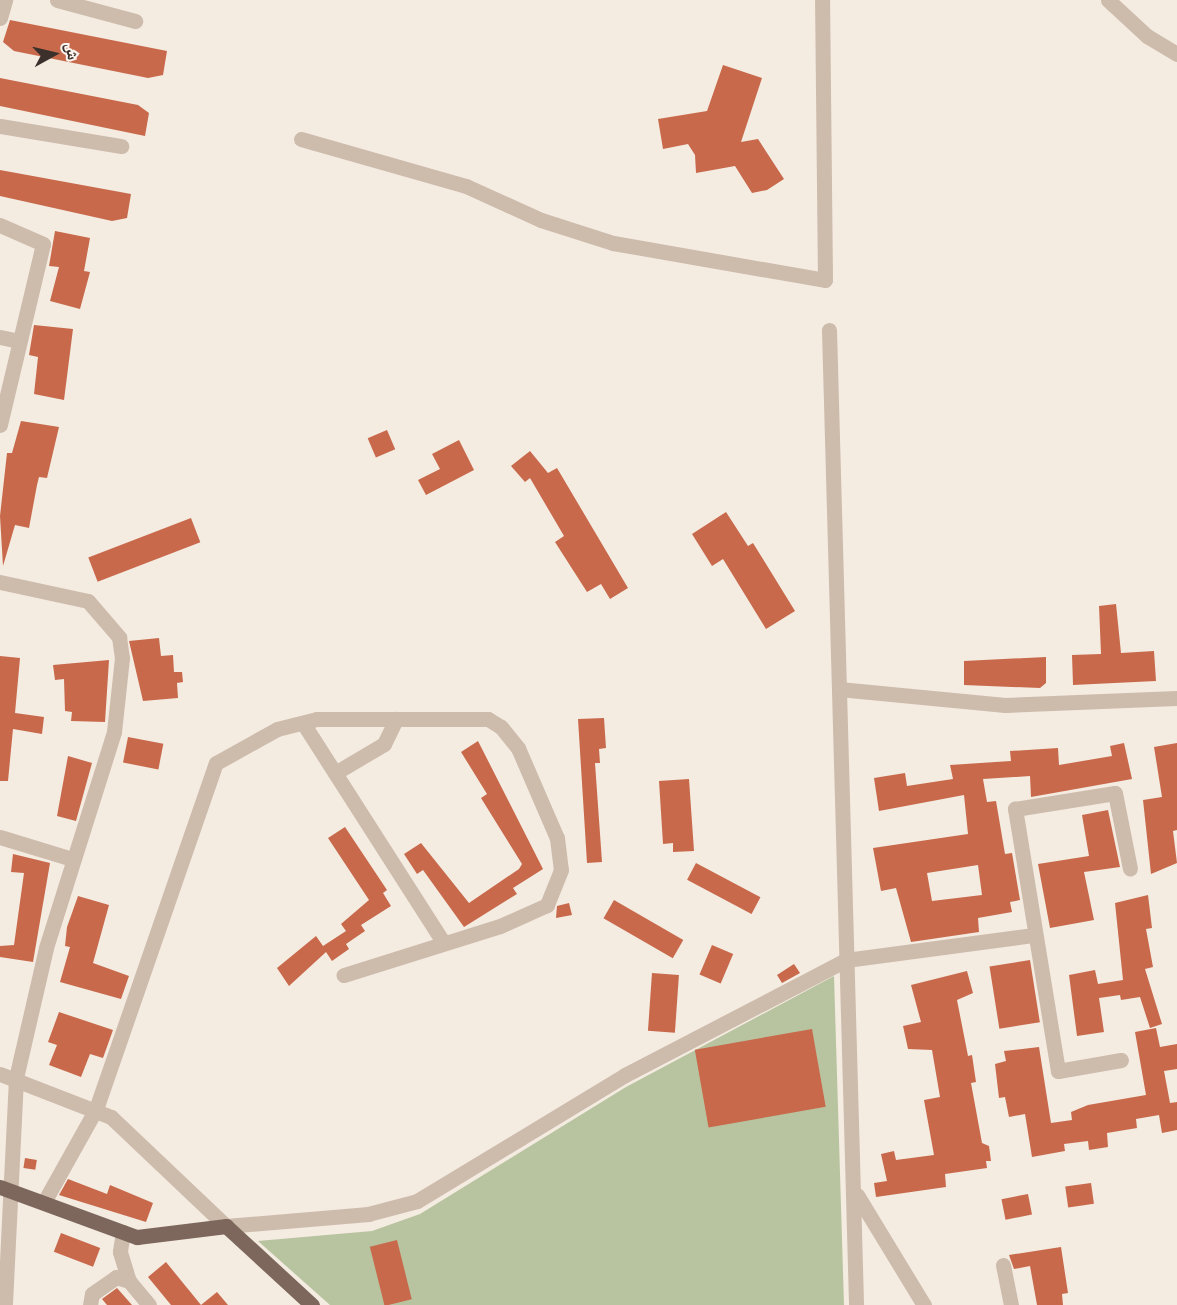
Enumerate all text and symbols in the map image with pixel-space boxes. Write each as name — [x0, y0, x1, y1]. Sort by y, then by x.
north arrow — [24, 24, 84, 84]
text: ش — [61, 42, 84, 61]

